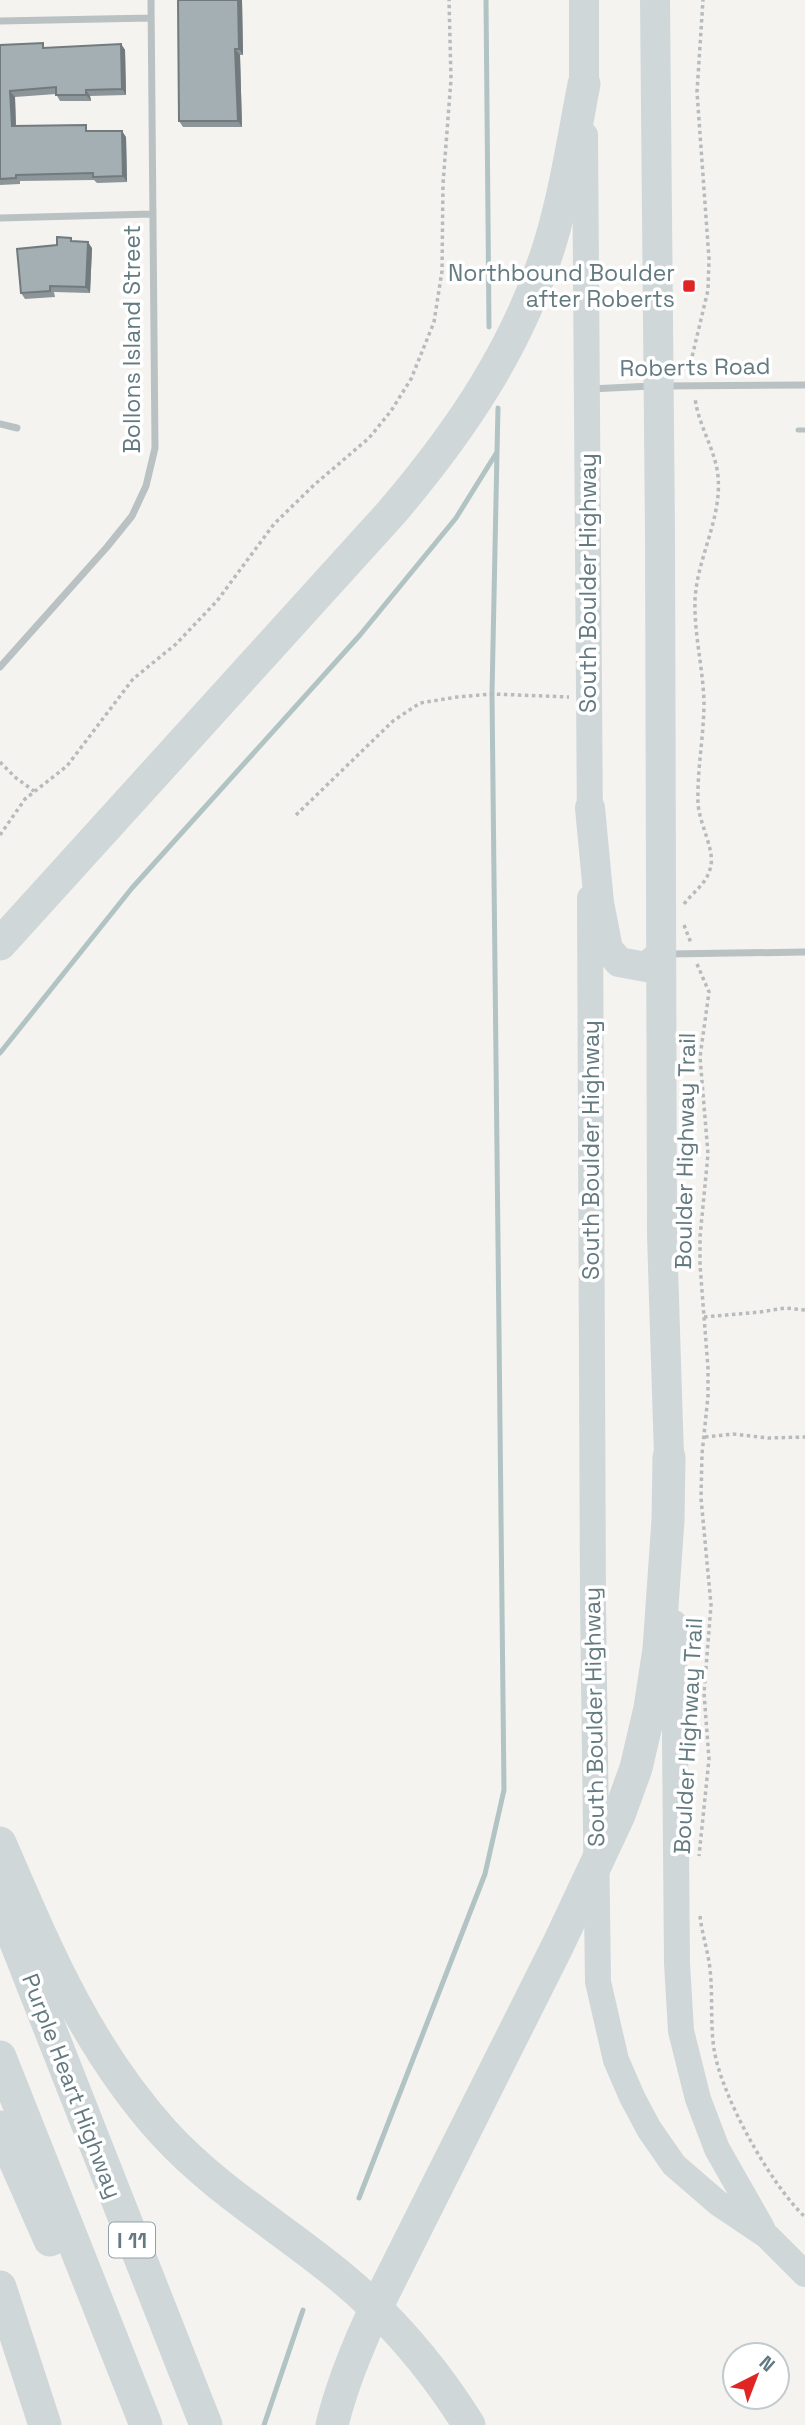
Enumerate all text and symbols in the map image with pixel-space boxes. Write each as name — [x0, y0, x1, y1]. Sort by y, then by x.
street label: Bollons Island Street — [117, 225, 147, 453]
place label: Northbound Boulder after Roberts — [448, 258, 675, 314]
marker: Northbound Boulder after Roberts — [681, 278, 697, 294]
street label: Roberts Road — [619, 351, 771, 383]
street label: South Boulder Highway — [573, 453, 603, 713]
street label: South Boulder Highway — [576, 1020, 606, 1280]
street label: Boulder Highway Trail — [668, 1032, 702, 1270]
street label: South Boulder Highway — [577, 1587, 611, 1847]
street label: Boulder Highway Trail — [667, 1617, 709, 1855]
street label: Purple Heart Highway — [15, 1969, 129, 2203]
road number: I 11 — [109, 2222, 155, 2258]
north arrow — [721, 2341, 791, 2411]
text: N — [754, 2350, 780, 2377]

